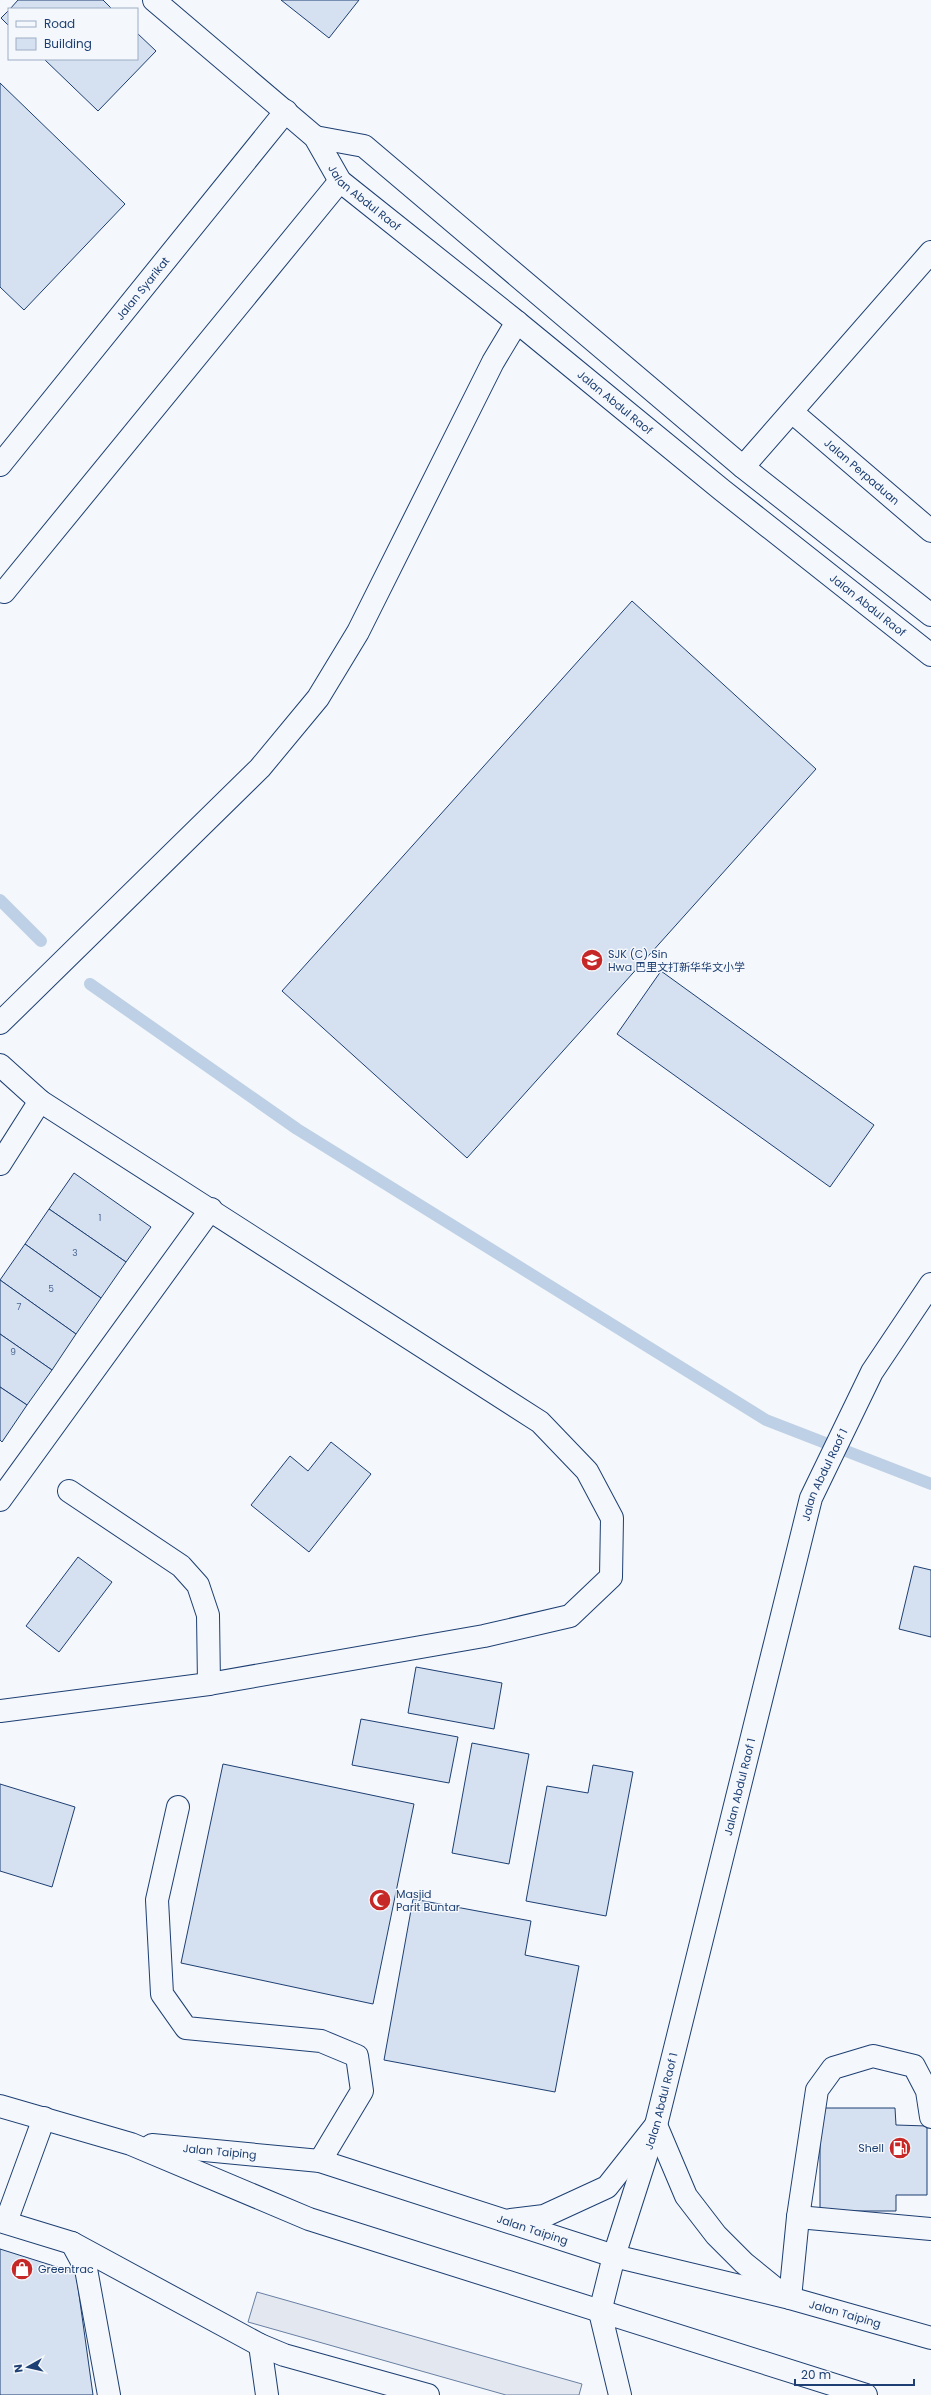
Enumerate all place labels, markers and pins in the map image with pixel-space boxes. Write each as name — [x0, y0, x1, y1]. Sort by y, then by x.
place label: SJK (C) Sin Hwa 巴里文打新华华文小学 — [608, 946, 745, 975]
school or university icon: SJK (C) Sin Hwa 巴里文打新华华文小学 — [579, 947, 605, 973]
place label: Masjid Parit Buntar — [396, 1886, 460, 1915]
mosque icon: Masjid Parit Buntar — [367, 1887, 393, 1913]
fuel station icon: Shell — [887, 2135, 913, 2161]
place label: Shell — [858, 2140, 884, 2156]
shop icon: Greentrac — [9, 2256, 35, 2282]
place label: Greentrac — [38, 2261, 94, 2277]

